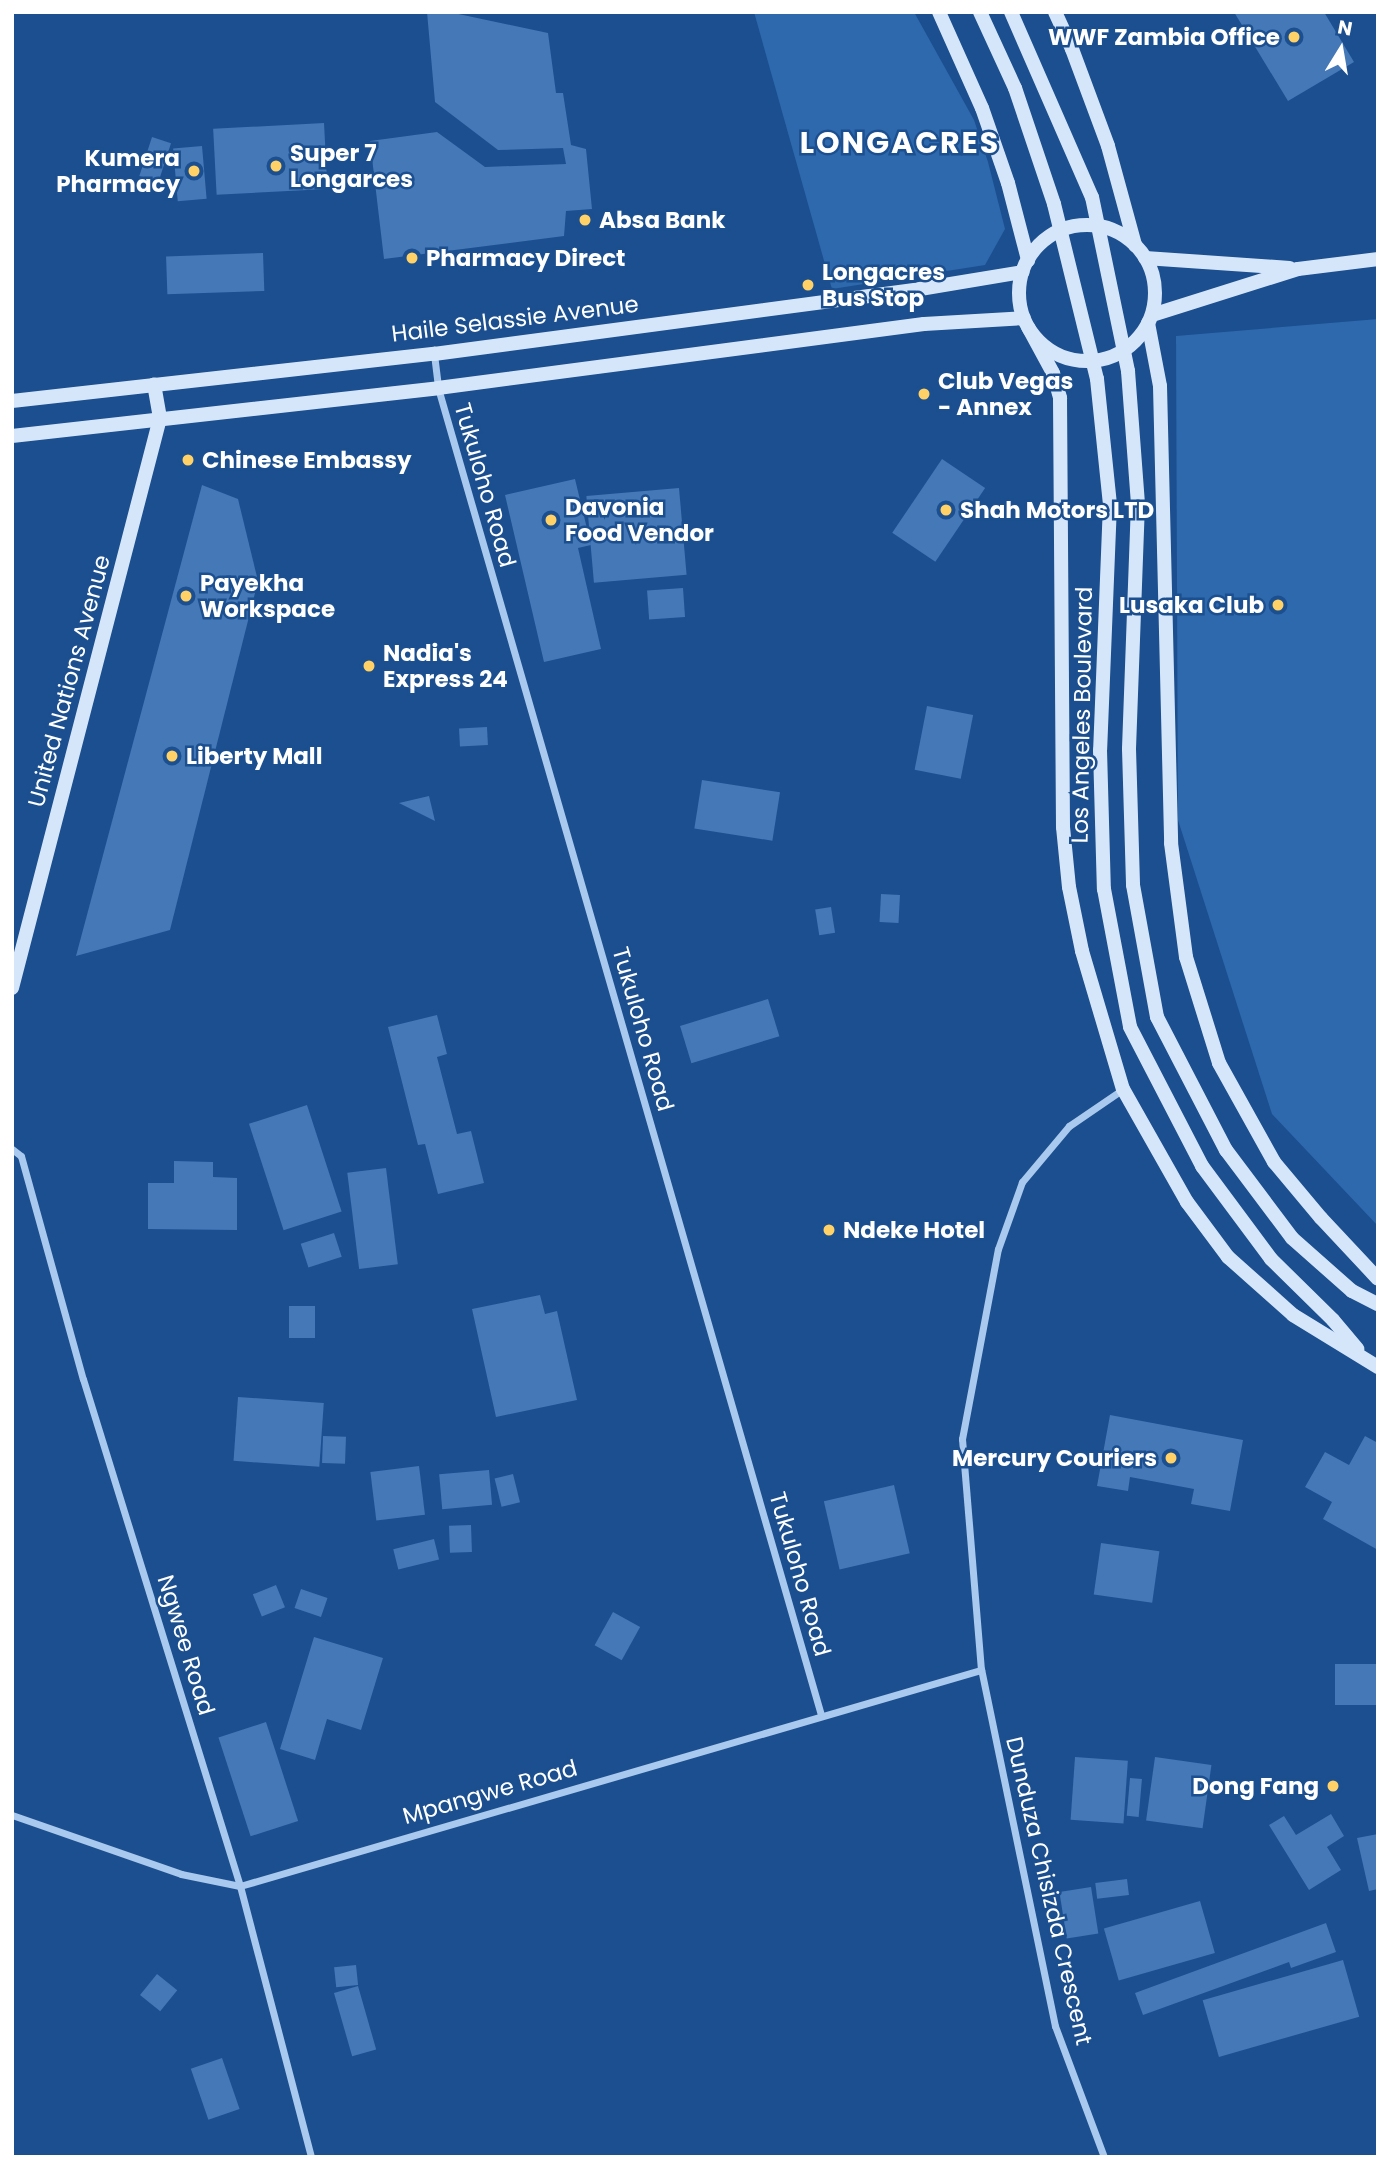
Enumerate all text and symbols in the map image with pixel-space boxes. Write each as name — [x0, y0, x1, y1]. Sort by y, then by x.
text: N — [1336, 13, 1355, 43]
north arrow — [1306, 14, 1376, 84]
place label: WWF Zambia Office — [1048, 23, 1280, 51]
marker: WWF Zambia Office — [1286, 29, 1302, 45]
district label: LONGACRES — [801, 125, 999, 161]
place label: Super 7 Longarces — [290, 139, 413, 193]
place label: Kumera Pharmacy — [56, 144, 180, 198]
marker: Super 7 Longarces — [268, 158, 284, 174]
marker: Kumera Pharmacy — [186, 163, 202, 179]
place label: Absa Bank — [599, 206, 725, 234]
marker: Absa Bank — [577, 212, 593, 228]
place label: Pharmacy Direct — [426, 244, 625, 272]
marker: Pharmacy Direct — [404, 250, 420, 266]
place label: Longacres Bus Stop — [822, 258, 945, 312]
marker: Longacres Bus Stop — [800, 277, 816, 293]
street label: Haile Selassie Avenue — [390, 290, 640, 348]
place label: Club Vegas - Annex — [938, 367, 1073, 421]
marker: Club Vegas - Annex — [916, 386, 932, 402]
street label: Tukuloho Road — [448, 400, 522, 570]
place label: Chinese Embassy — [202, 446, 412, 474]
marker: Chinese Embassy — [180, 452, 196, 468]
place label: Davonia Food Vendor — [565, 493, 714, 547]
place label: Shah Motors LTD — [960, 496, 1154, 524]
marker: Shah Motors LTD — [938, 502, 954, 518]
marker: Davonia Food Vendor — [543, 512, 559, 528]
street label: United Nations Avenue — [22, 552, 116, 810]
place label: Payekha Workspace — [200, 569, 335, 623]
street label: Los Angeles Boulevard — [1066, 586, 1098, 844]
marker: Payekha Workspace — [178, 588, 194, 604]
place label: Lusaka Club — [1119, 591, 1264, 619]
marker: Lusaka Club — [1270, 597, 1286, 613]
place label: Nadia's Express 24 — [383, 639, 508, 693]
marker: Nadia's Express 24 — [361, 658, 377, 674]
place label: Liberty Mall — [186, 742, 322, 770]
marker: Liberty Mall — [164, 748, 180, 764]
street label: Tukuloho Road — [606, 944, 680, 1114]
place label: Ndeke Hotel — [843, 1216, 985, 1244]
marker: Ndeke Hotel — [821, 1222, 837, 1238]
place label: Mercury Couriers — [952, 1444, 1157, 1472]
marker: Mercury Couriers — [1163, 1450, 1179, 1466]
street label: Tukuloho Road — [763, 1489, 837, 1659]
street label: Ngwee Road — [152, 1572, 220, 1718]
street label: Dunduza Chisizda Crescent — [1000, 1734, 1098, 2048]
street label: Mpangwe Road — [400, 1754, 580, 1830]
place label: Dong Fang — [1192, 1772, 1319, 1800]
marker: Dong Fang — [1325, 1778, 1341, 1794]

